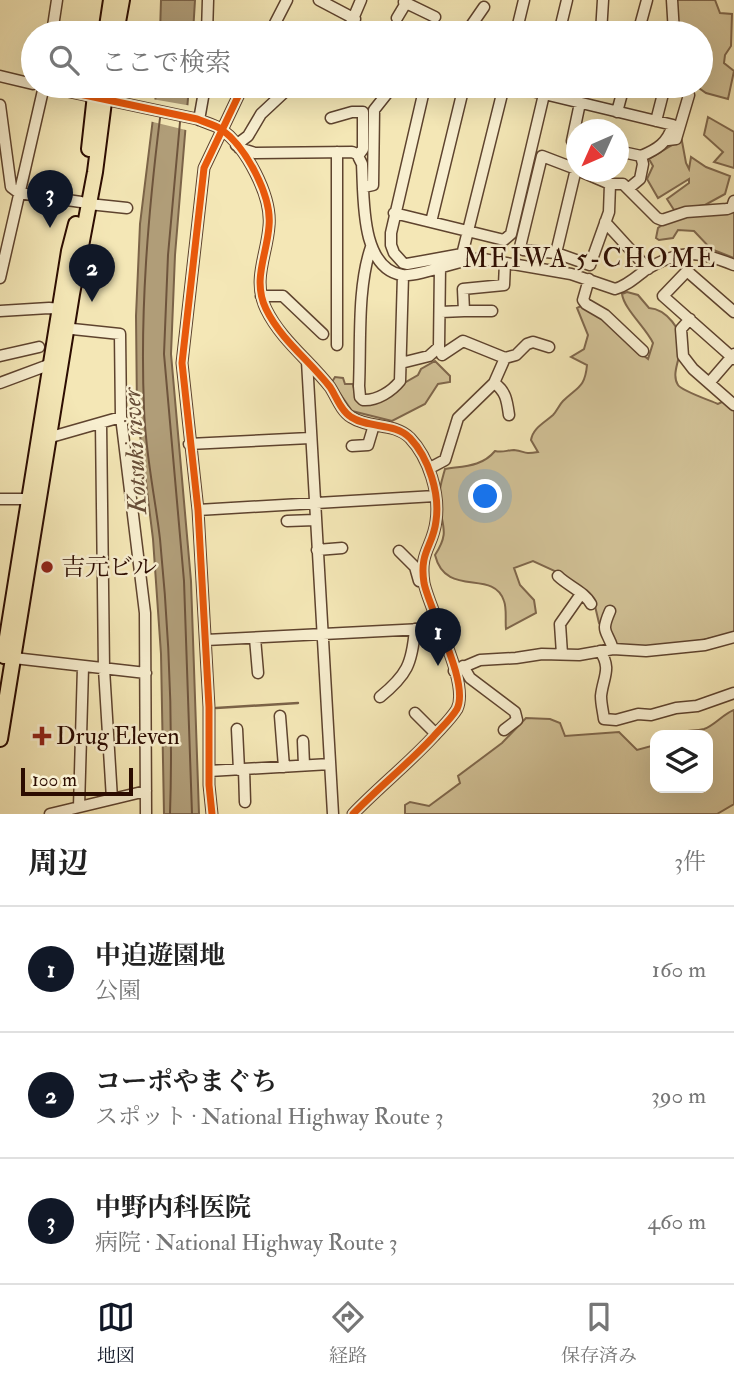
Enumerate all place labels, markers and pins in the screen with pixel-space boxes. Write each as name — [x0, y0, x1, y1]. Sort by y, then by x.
pin: 3 — [27, 170, 73, 228]
pin: 2 — [69, 244, 115, 302]
place label: 吉元ビル — [61, 552, 157, 583]
marker: 吉元ビル — [39, 559, 55, 575]
pin: 1 — [415, 608, 461, 666]
place label: Drug Eleven — [56, 721, 180, 752]
marker: Drug Eleven — [34, 728, 50, 744]

